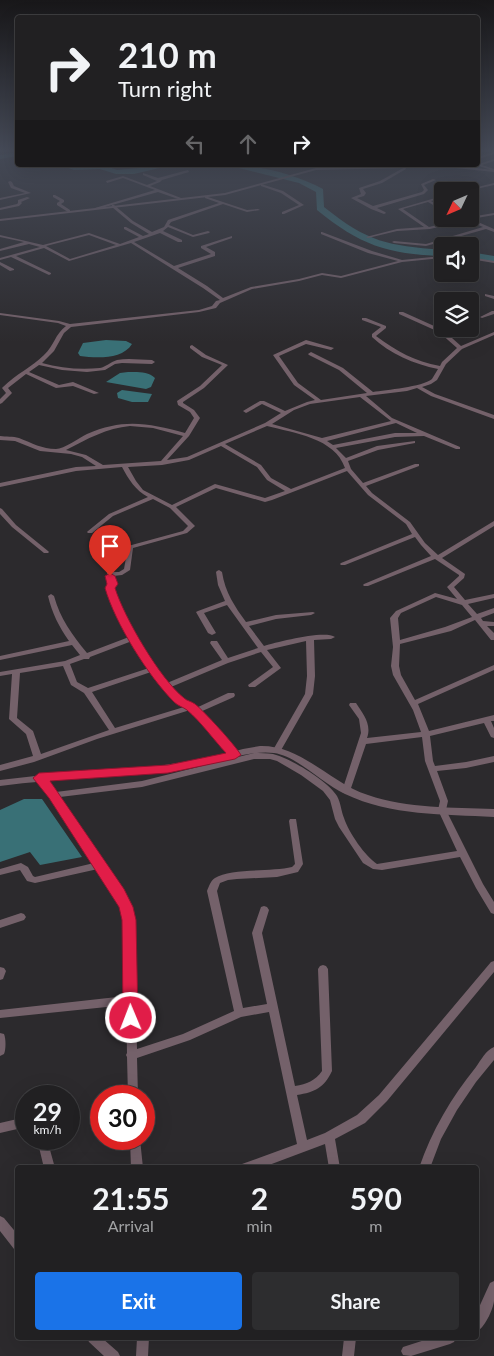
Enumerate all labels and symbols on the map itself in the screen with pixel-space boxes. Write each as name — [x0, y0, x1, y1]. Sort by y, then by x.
north arrow — [434, 182, 479, 228]
pin — [89, 525, 131, 576]
position arrow — [104, 991, 156, 1043]
speed limit sign: 30 — [90, 1085, 155, 1150]

